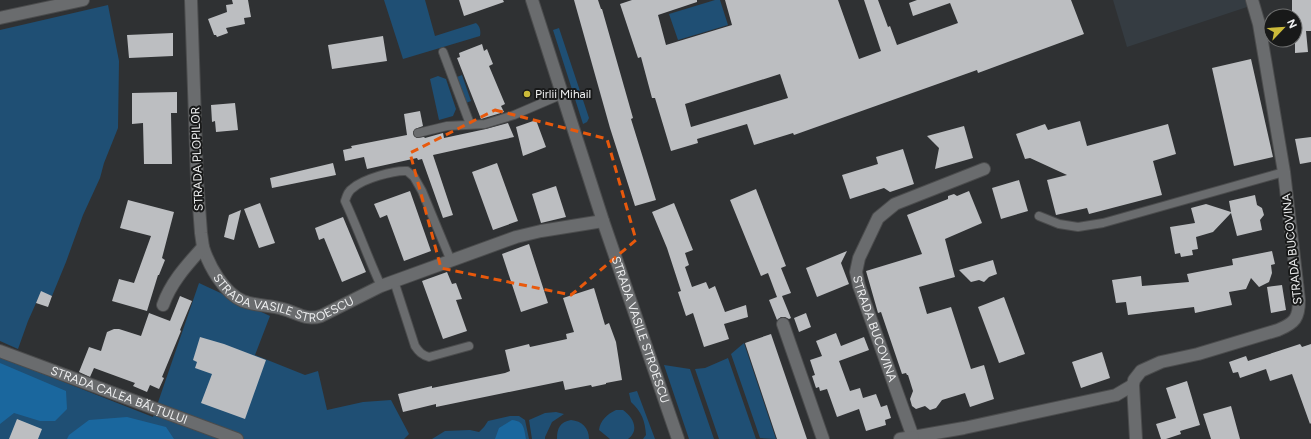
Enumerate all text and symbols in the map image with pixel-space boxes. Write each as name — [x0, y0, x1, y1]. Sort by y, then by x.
north arrow — [1263, 8, 1303, 48]
text: N — [1284, 17, 1299, 31]
place label: Pirlii Mihail — [535, 87, 591, 101]
marker: Pirlii Mihail — [522, 89, 532, 99]
street label: STRADA PLOPILOR — [188, 107, 206, 211]
street label: STRADA BUCOVINA — [1279, 193, 1305, 305]
street label: STRADA VASILE STROESCU — [609, 254, 672, 405]
street label: STRADA VASILE STROESCU — [210, 271, 356, 325]
street label: STRADA BUCOVINA — [850, 274, 900, 384]
street label: STRADA CALEA BĂLȚULUI — [49, 363, 190, 427]

